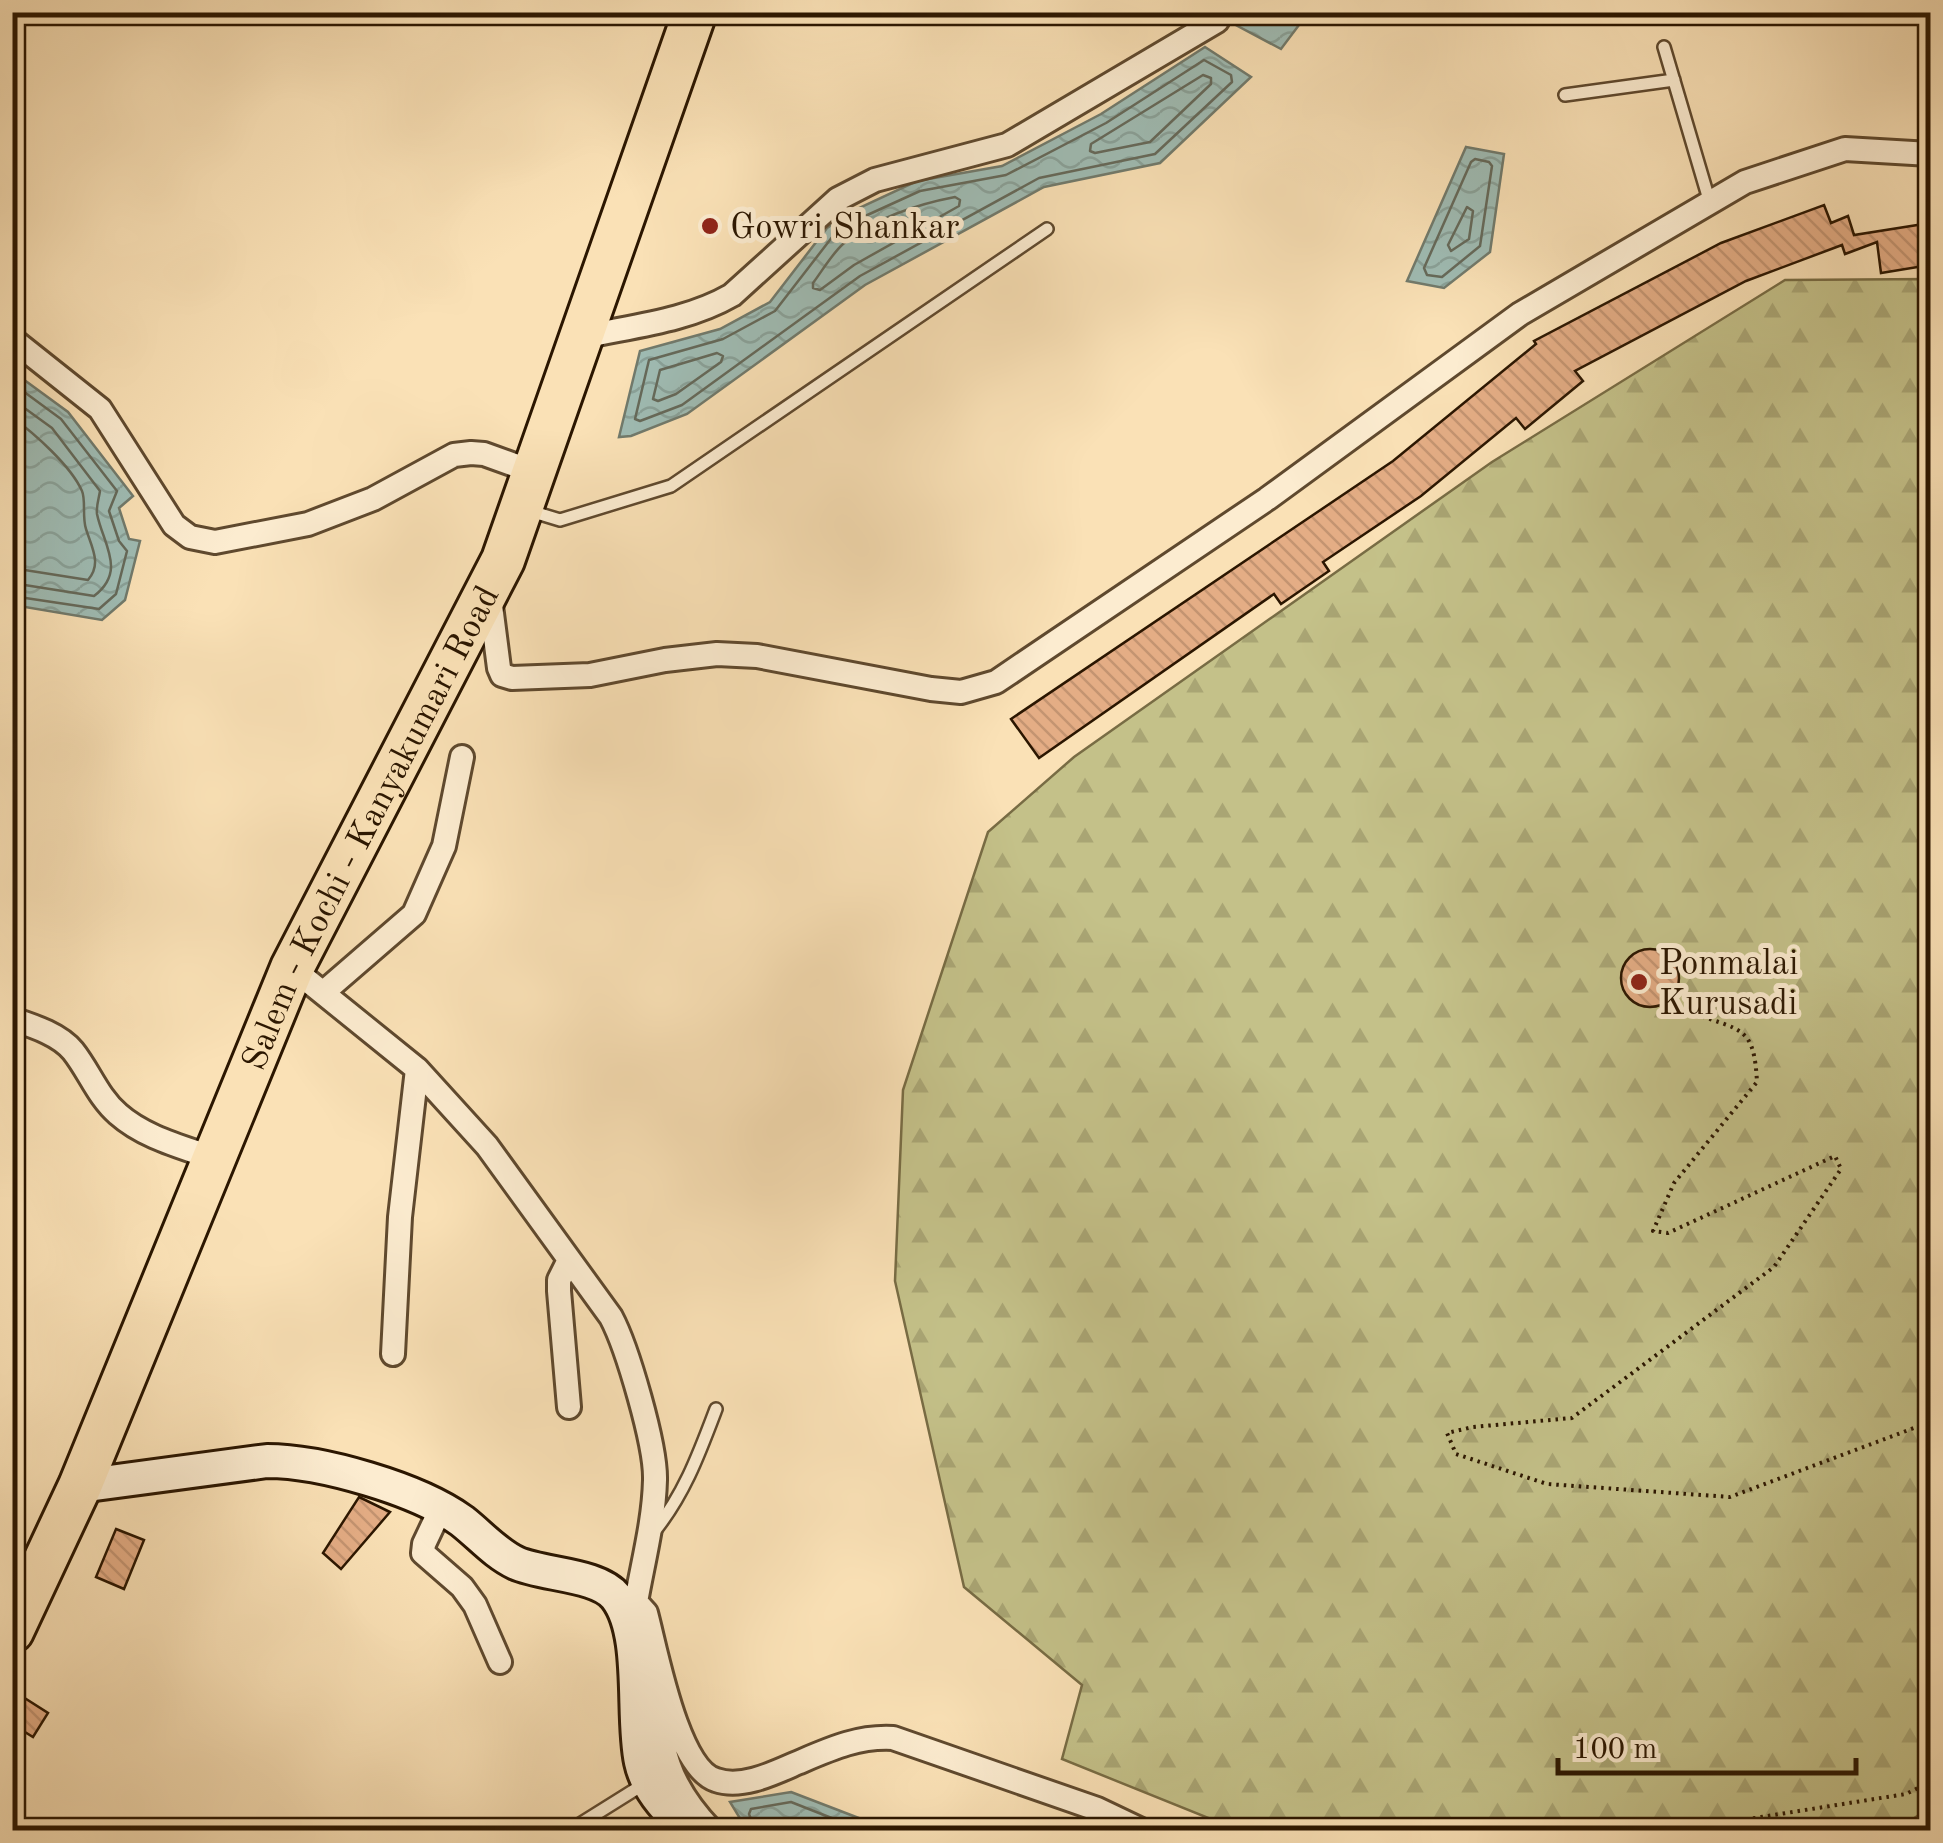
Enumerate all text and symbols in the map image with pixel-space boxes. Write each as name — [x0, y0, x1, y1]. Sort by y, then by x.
place label: Gowri Shankar — [730, 211, 960, 246]
marker: Gowri Shankar — [699, 215, 721, 237]
street label: Salem - Kochi - Kanyakumari Road — [237, 581, 506, 1075]
place label: Ponmalai Kurusadi — [1659, 947, 1799, 1022]
marker: Ponmalai Kurusadi — [1628, 971, 1650, 993]
scale bar — [1558, 1713, 1856, 1775]
text: 100 m — [1573, 1735, 1657, 1765]

